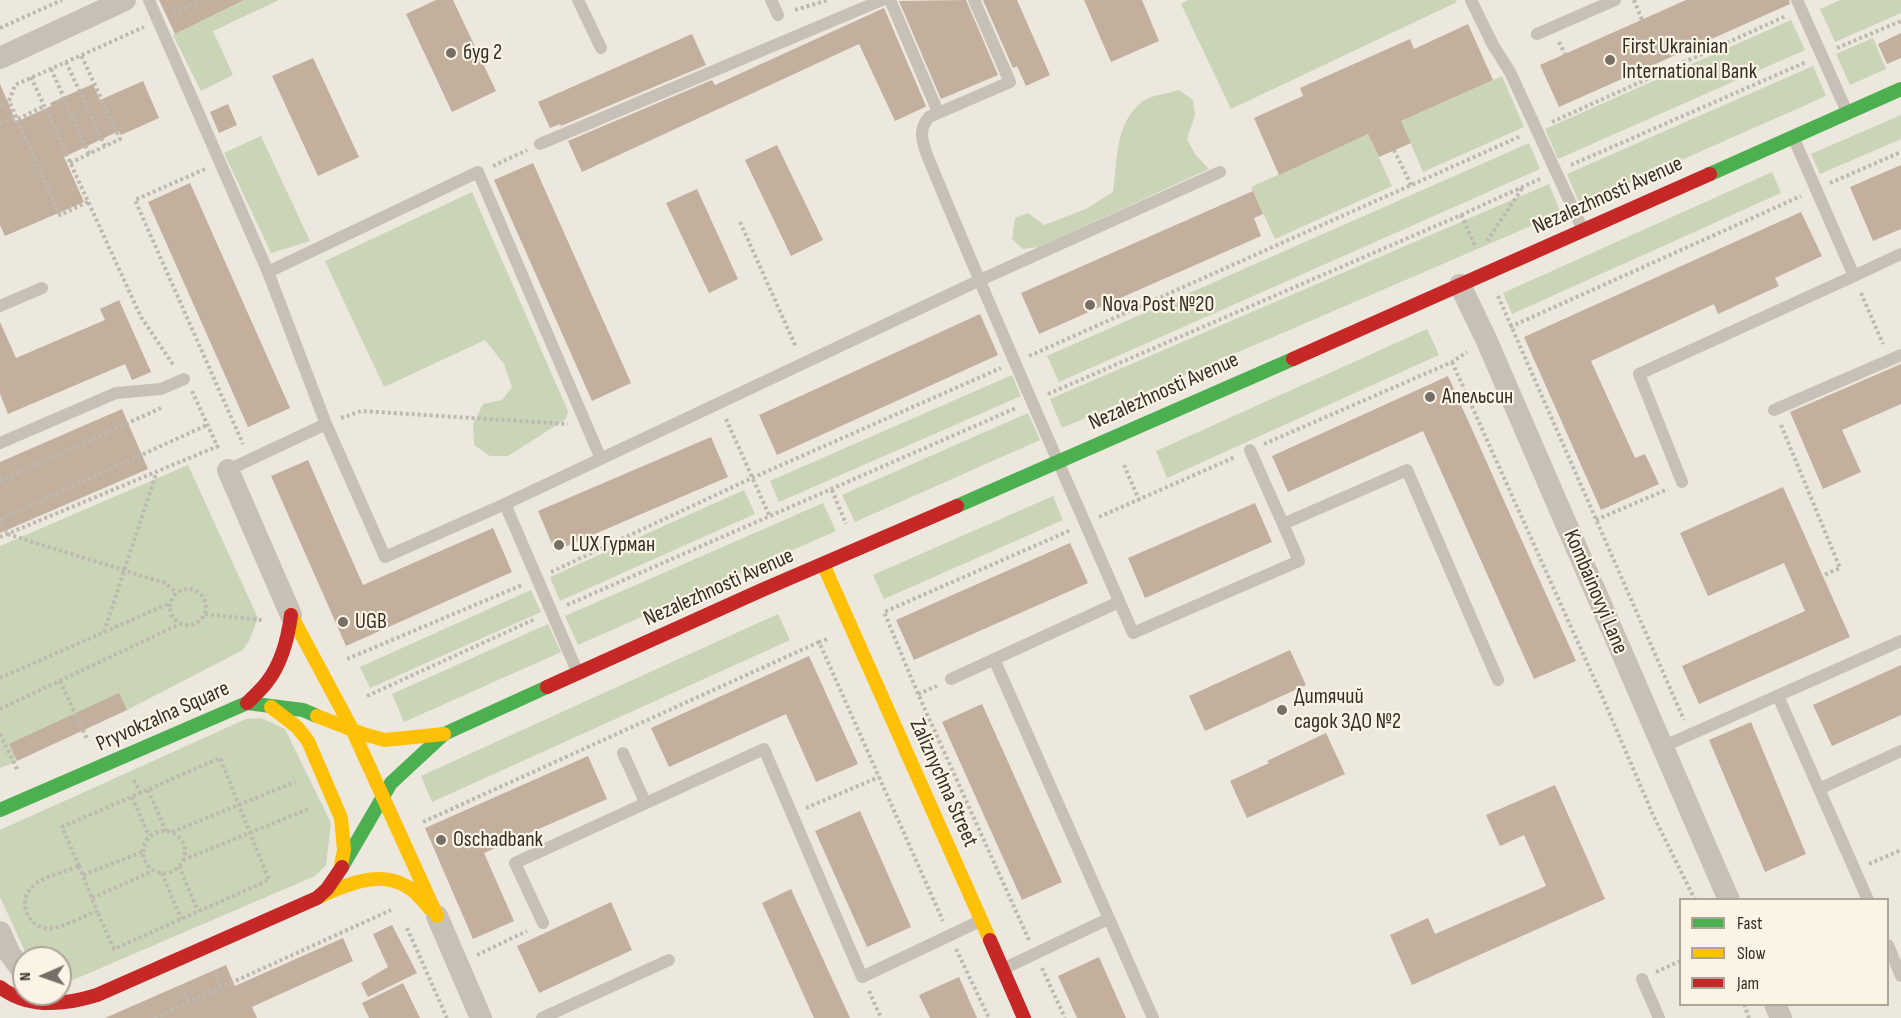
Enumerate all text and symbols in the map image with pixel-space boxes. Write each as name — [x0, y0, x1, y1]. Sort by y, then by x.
place label: First Ukrainian International Bank — [1622, 34, 1757, 86]
place label: буд 2 — [463, 40, 502, 66]
marker: буд 2 — [444, 46, 458, 60]
marker: First Ukrainian International Bank — [1603, 53, 1617, 67]
street label: Nezalezhnosti Avenue — [1529, 151, 1687, 241]
place label: Nova Post №20 — [1102, 292, 1214, 318]
marker: Nova Post №20 — [1083, 298, 1097, 312]
street label: Nezalezhnosti Avenue — [1085, 347, 1243, 437]
place label: Апельсин — [1442, 384, 1513, 410]
marker: Апельсин — [1423, 390, 1437, 404]
street label: Kombainovyi Lane — [1557, 526, 1633, 658]
place label: LUX Гурман — [571, 532, 655, 558]
marker: LUX Гурман — [552, 538, 566, 552]
street label: Nezalezhnosti Avenue — [640, 543, 798, 633]
place label: UGB — [355, 609, 387, 635]
marker: UGB — [336, 615, 350, 629]
street label: Pryvokzalna Square — [92, 676, 234, 758]
place label: Дитячий садок ЗДО №2 — [1294, 684, 1401, 736]
marker: Дитячий садок ЗДО №2 — [1275, 703, 1289, 717]
street label: Zaliznychna Street — [903, 715, 983, 851]
place label: Oschadbank — [453, 827, 543, 853]
marker: Oschadbank — [434, 833, 448, 847]
legend — [1679, 898, 1889, 1006]
text: Fast — [1737, 913, 1762, 934]
text: Slow — [1737, 943, 1766, 964]
north arrow — [12, 946, 72, 1006]
text: N — [16, 972, 35, 981]
text: Jam — [1737, 973, 1759, 994]

